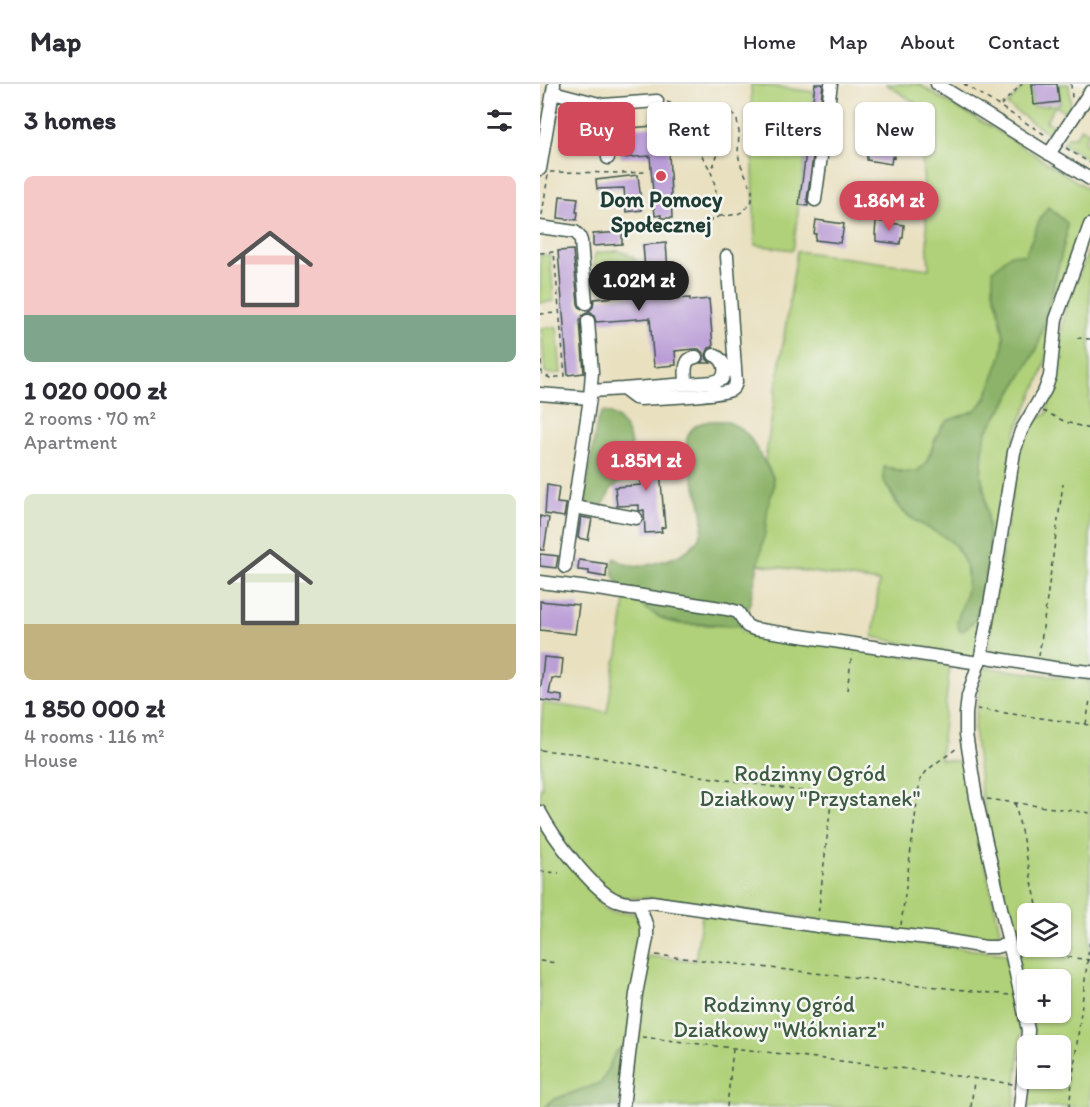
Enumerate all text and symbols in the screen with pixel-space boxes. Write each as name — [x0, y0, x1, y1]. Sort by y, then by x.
text: Map — [30, 24, 81, 58]
text: Home — [743, 29, 796, 54]
text: Map — [829, 29, 868, 54]
text: About — [901, 29, 955, 54]
text: Contact — [988, 29, 1060, 54]
chip: Buy — [558, 102, 635, 156]
chip: Rent — [647, 102, 731, 156]
chip: Filters — [743, 102, 843, 156]
chip: New — [855, 102, 935, 156]
text: 3 homes — [24, 104, 116, 136]
icon: filters — [483, 104, 516, 137]
marker: Dom Pomocy Społecznej — [654, 169, 668, 183]
pin: 1.86M zł — [827, 181, 951, 232]
place label: Dom Pomocy Społecznej — [600, 186, 723, 238]
text: 1.86M zł — [854, 188, 924, 212]
icon: home — [216, 215, 324, 323]
pin: 1.02M zł — [577, 261, 701, 312]
text: 1.02M zł — [603, 268, 675, 292]
text: 1 020 000 zł — [24, 374, 167, 406]
text: 2 rooms · 70 m² — [24, 406, 156, 430]
text: Apartment — [24, 430, 117, 454]
pin: 1.85M zł — [584, 441, 708, 492]
text: 1.85M zł — [611, 448, 681, 472]
icon: home — [216, 533, 324, 641]
text: 1 850 000 zł — [24, 692, 165, 724]
text: 4 rooms · 116 m² — [24, 724, 164, 748]
text: House — [24, 748, 78, 772]
park label: Rodzinny Ogród Działkowy "Przystanek" — [699, 760, 921, 812]
map controls — [1017, 903, 1071, 1089]
button: layers — [1017, 903, 1071, 957]
button: + — [1017, 969, 1071, 1023]
park label: Rodzinny Ogród Działkowy "Włókniarz" — [673, 991, 885, 1043]
button: − — [1017, 1035, 1071, 1089]

